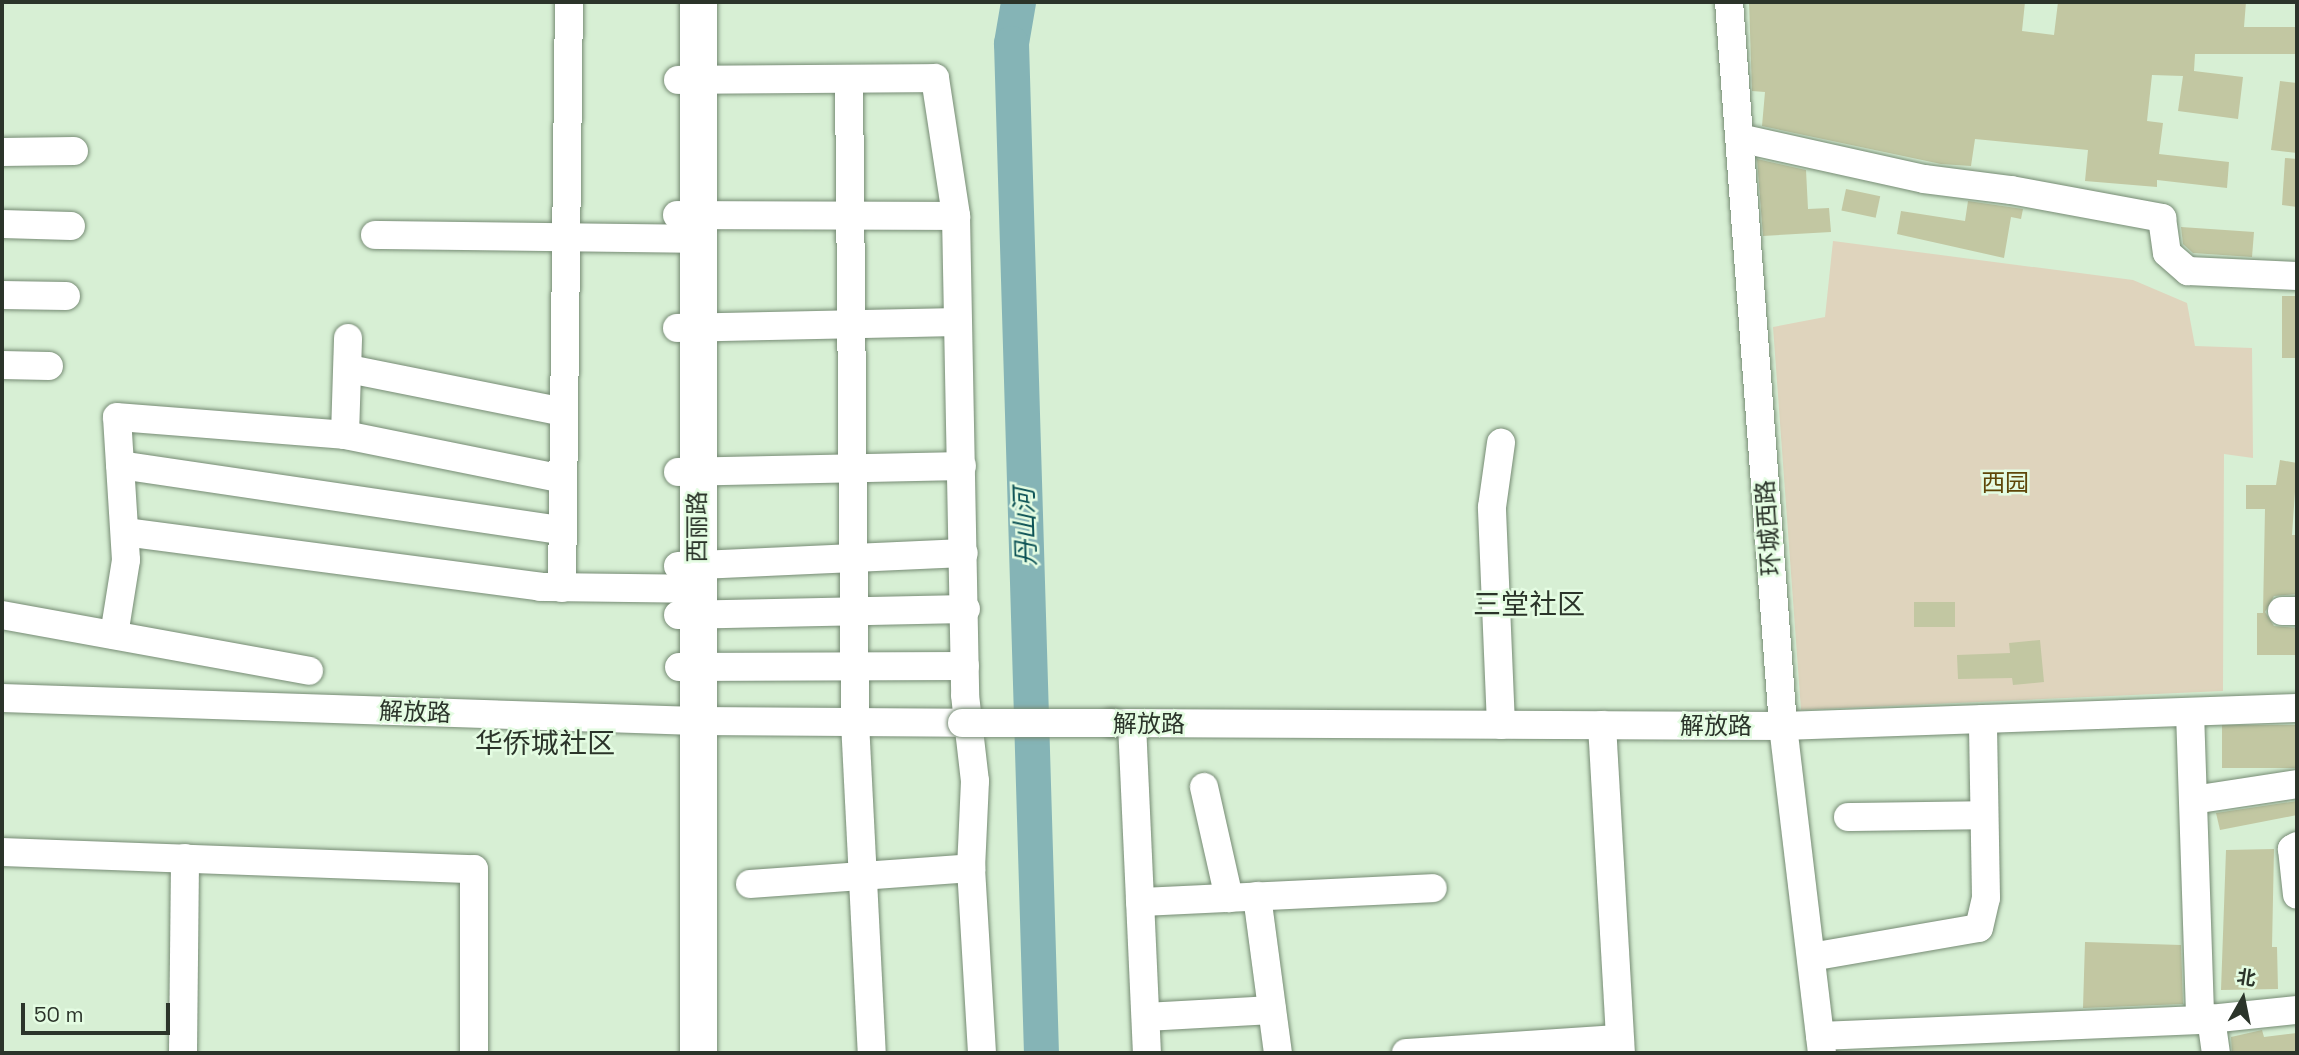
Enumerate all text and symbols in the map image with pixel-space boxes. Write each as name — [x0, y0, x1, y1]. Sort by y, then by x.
park label: 西园 — [1981, 469, 2029, 497]
street label: 环城西路 — [1750, 479, 1786, 577]
water label: 丹山河 — [1009, 487, 1043, 567]
street label: 西丽路 — [683, 491, 711, 563]
district label: 三堂社区 — [1473, 587, 1585, 621]
street label: 解放路 — [379, 696, 451, 728]
street label: 解放路 — [1113, 710, 1185, 738]
street label: 解放路 — [1680, 712, 1752, 740]
district label: 华侨城社区 — [475, 726, 615, 760]
north arrow — [2208, 964, 2278, 1034]
text: 北 — [2235, 964, 2258, 992]
scale bar — [24, 988, 173, 1032]
text: 50 m — [34, 1001, 84, 1028]

